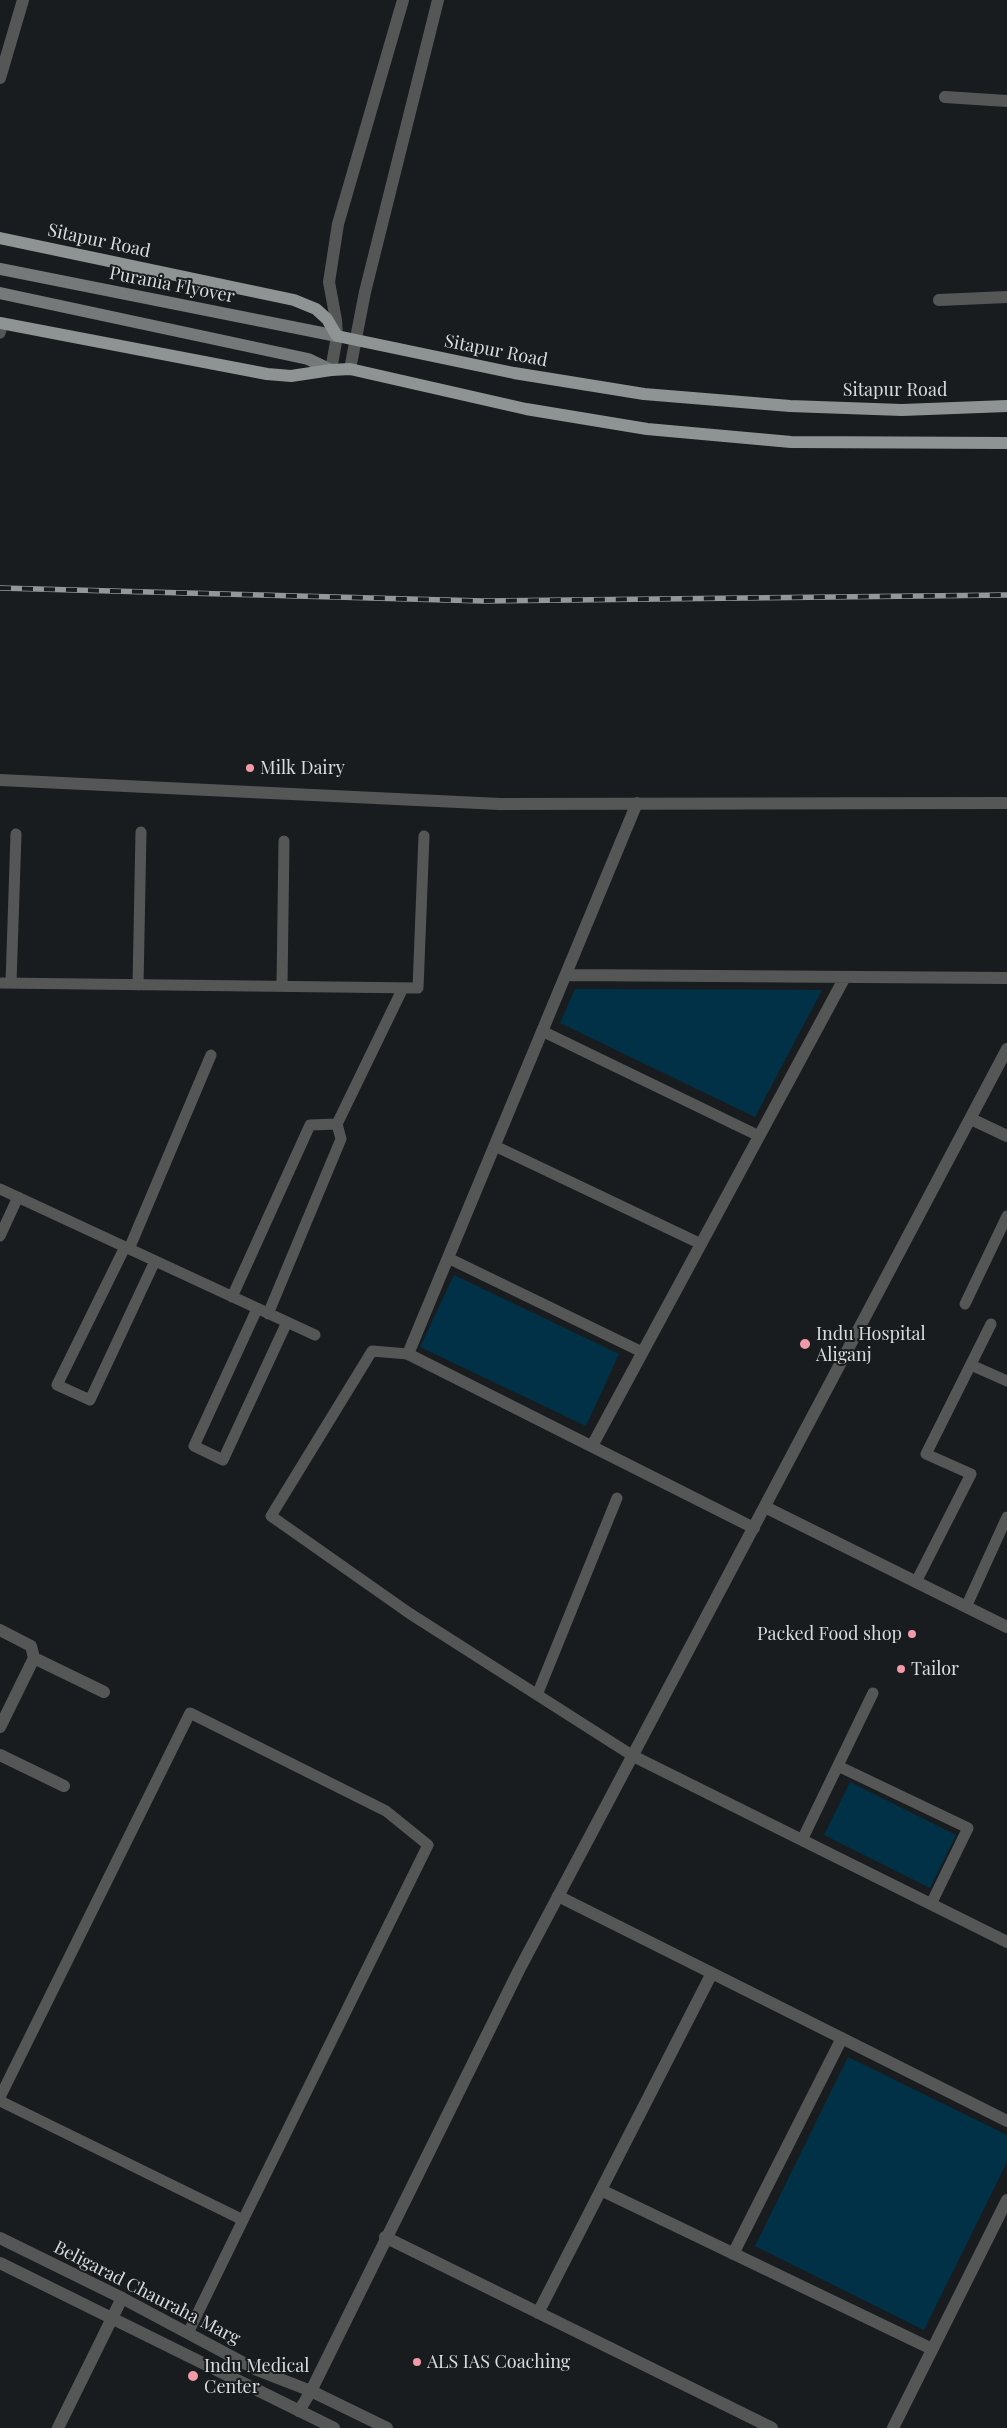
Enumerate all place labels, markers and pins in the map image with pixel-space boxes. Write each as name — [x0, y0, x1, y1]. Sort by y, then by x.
place label: Milk Dairy — [260, 757, 345, 779]
marker: Milk Dairy — [244, 762, 256, 774]
place label: Indu Hospital Aliganj — [816, 1323, 926, 1366]
marker: Indu Hospital Aliganj — [798, 1337, 812, 1351]
place label: Packed Food shop — [757, 1623, 902, 1645]
marker: Packed Food shop — [906, 1628, 918, 1640]
place label: Tailor — [911, 1658, 959, 1680]
marker: Tailor — [895, 1663, 907, 1675]
place label: ALS IAS Coaching — [427, 2351, 570, 2373]
place label: Indu Medical Center — [204, 2355, 309, 2398]
marker: ALS IAS Coaching — [411, 2356, 423, 2368]
marker: Indu Medical Center — [186, 2369, 200, 2383]

